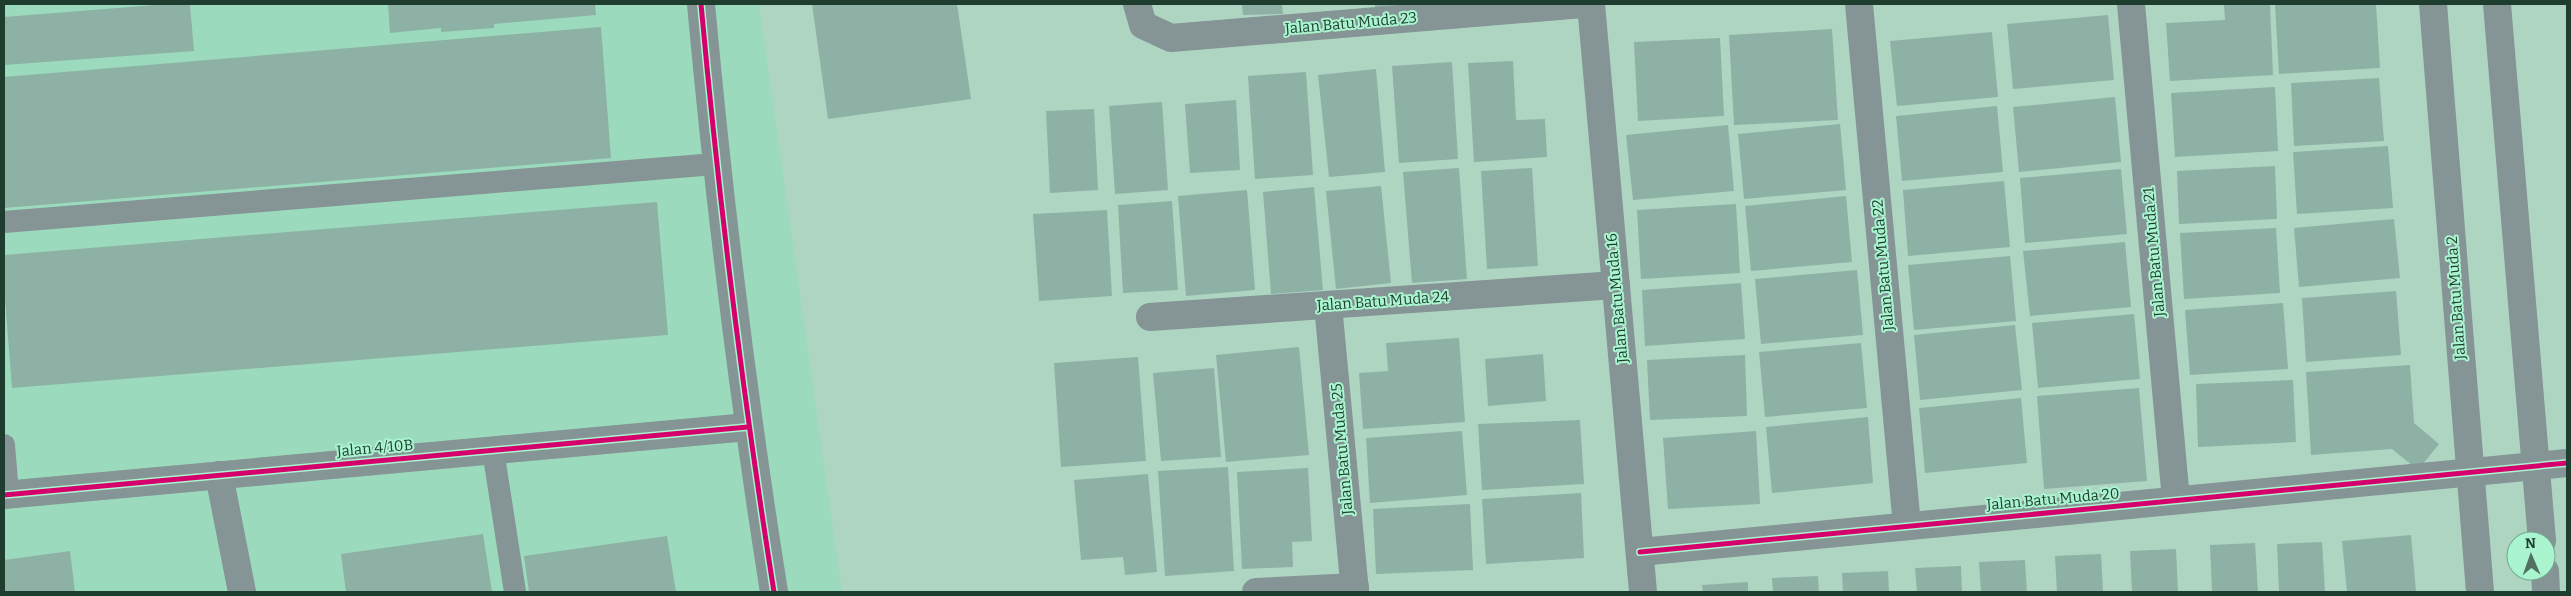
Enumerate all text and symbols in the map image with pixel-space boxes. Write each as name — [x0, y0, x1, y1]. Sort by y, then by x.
street label: Jalan Batu Muda 23 — [1283, 8, 1418, 38]
street label: Jalan Batu Muda 21 — [2139, 187, 2169, 318]
street label: Jalan Batu Muda 22 — [1868, 199, 1898, 332]
street label: Jalan Batu Muda 16 — [1602, 232, 1632, 365]
street label: Jalan Batu Muda 2 — [2443, 236, 2469, 361]
street label: Jalan Batu Muda 24 — [1315, 287, 1450, 315]
street label: Jalan Batu Muda 25 — [1327, 383, 1357, 516]
street label: Jalan 4/10B — [335, 436, 414, 460]
street label: Jalan Batu Muda 20 — [1985, 484, 2120, 514]
north arrow — [2506, 531, 2556, 581]
text: N — [2525, 535, 2536, 552]

